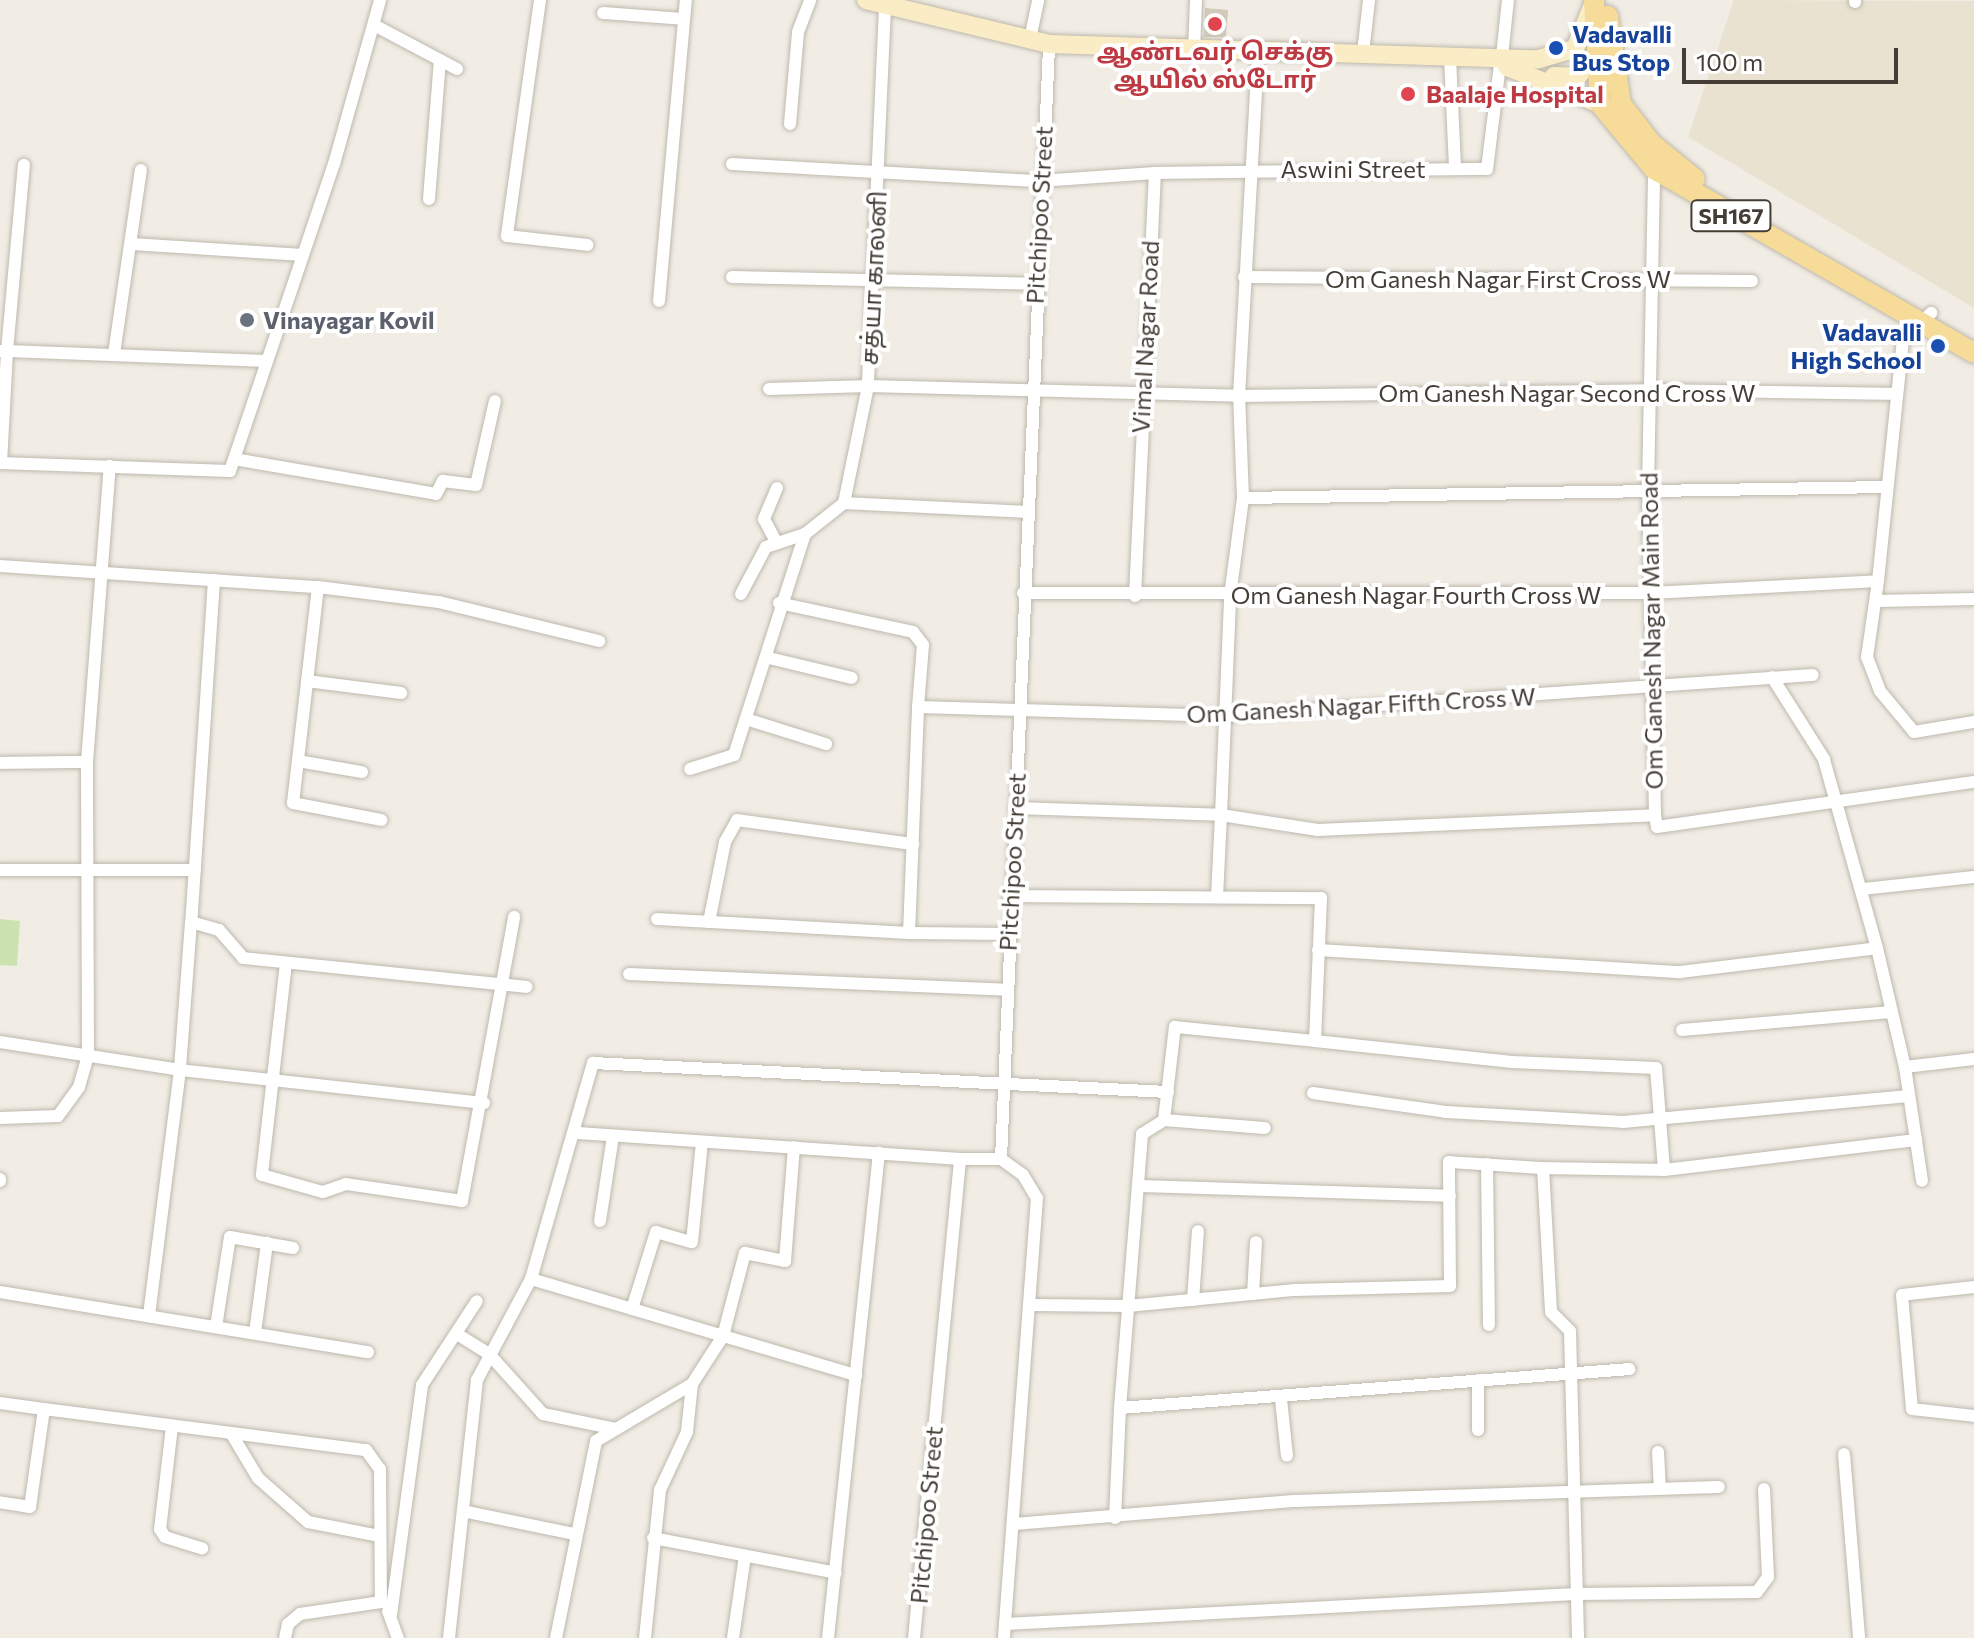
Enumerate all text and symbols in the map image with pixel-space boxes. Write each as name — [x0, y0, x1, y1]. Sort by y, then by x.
marker: ஆண்டவர் செக்கு ஆயில் ஸ்டோர் — [1206, 15, 1224, 33]
place label: Vadavalli Bus Stop — [1572, 20, 1672, 76]
scale bar — [1686, 32, 1902, 82]
place label: ஆண்டவர் செக்கு ஆயில் ஸ்டோர் — [1097, 37, 1333, 93]
marker: Vadavalli Bus Stop — [1547, 39, 1565, 57]
text: 100 m — [1696, 47, 1763, 76]
place label: Baalaje Hospital — [1426, 80, 1604, 108]
marker: Baalaje Hospital — [1397, 83, 1419, 105]
street label: Pitchipoo Street — [1020, 125, 1058, 305]
street label: Aswini Street — [1281, 155, 1425, 183]
street label: சத்யா காலனி — [854, 190, 892, 366]
road number: SH167 — [1689, 198, 1773, 234]
street label: Vimal Nagar Road — [1126, 240, 1164, 434]
street label: Om Ganesh Nagar First Cross W — [1325, 265, 1671, 293]
place label: Vinayagar Kovil — [263, 306, 435, 334]
marker: Vinayagar Kovil — [238, 311, 256, 329]
place label: Vadavalli High School — [1791, 318, 1922, 374]
marker: Vadavalli High School — [1929, 337, 1947, 355]
street label: Om Ganesh Nagar Second Cross W — [1379, 379, 1755, 407]
street label: Om Ganesh Nagar Main Road — [1634, 472, 1668, 790]
street label: Om Ganesh Nagar Fourth Cross W — [1231, 581, 1601, 609]
street label: Om Ganesh Nagar Fifth Cross W — [1186, 681, 1536, 729]
street label: Pitchipoo Street — [993, 772, 1031, 952]
street label: Pitchipoo Street — [904, 1425, 948, 1605]

